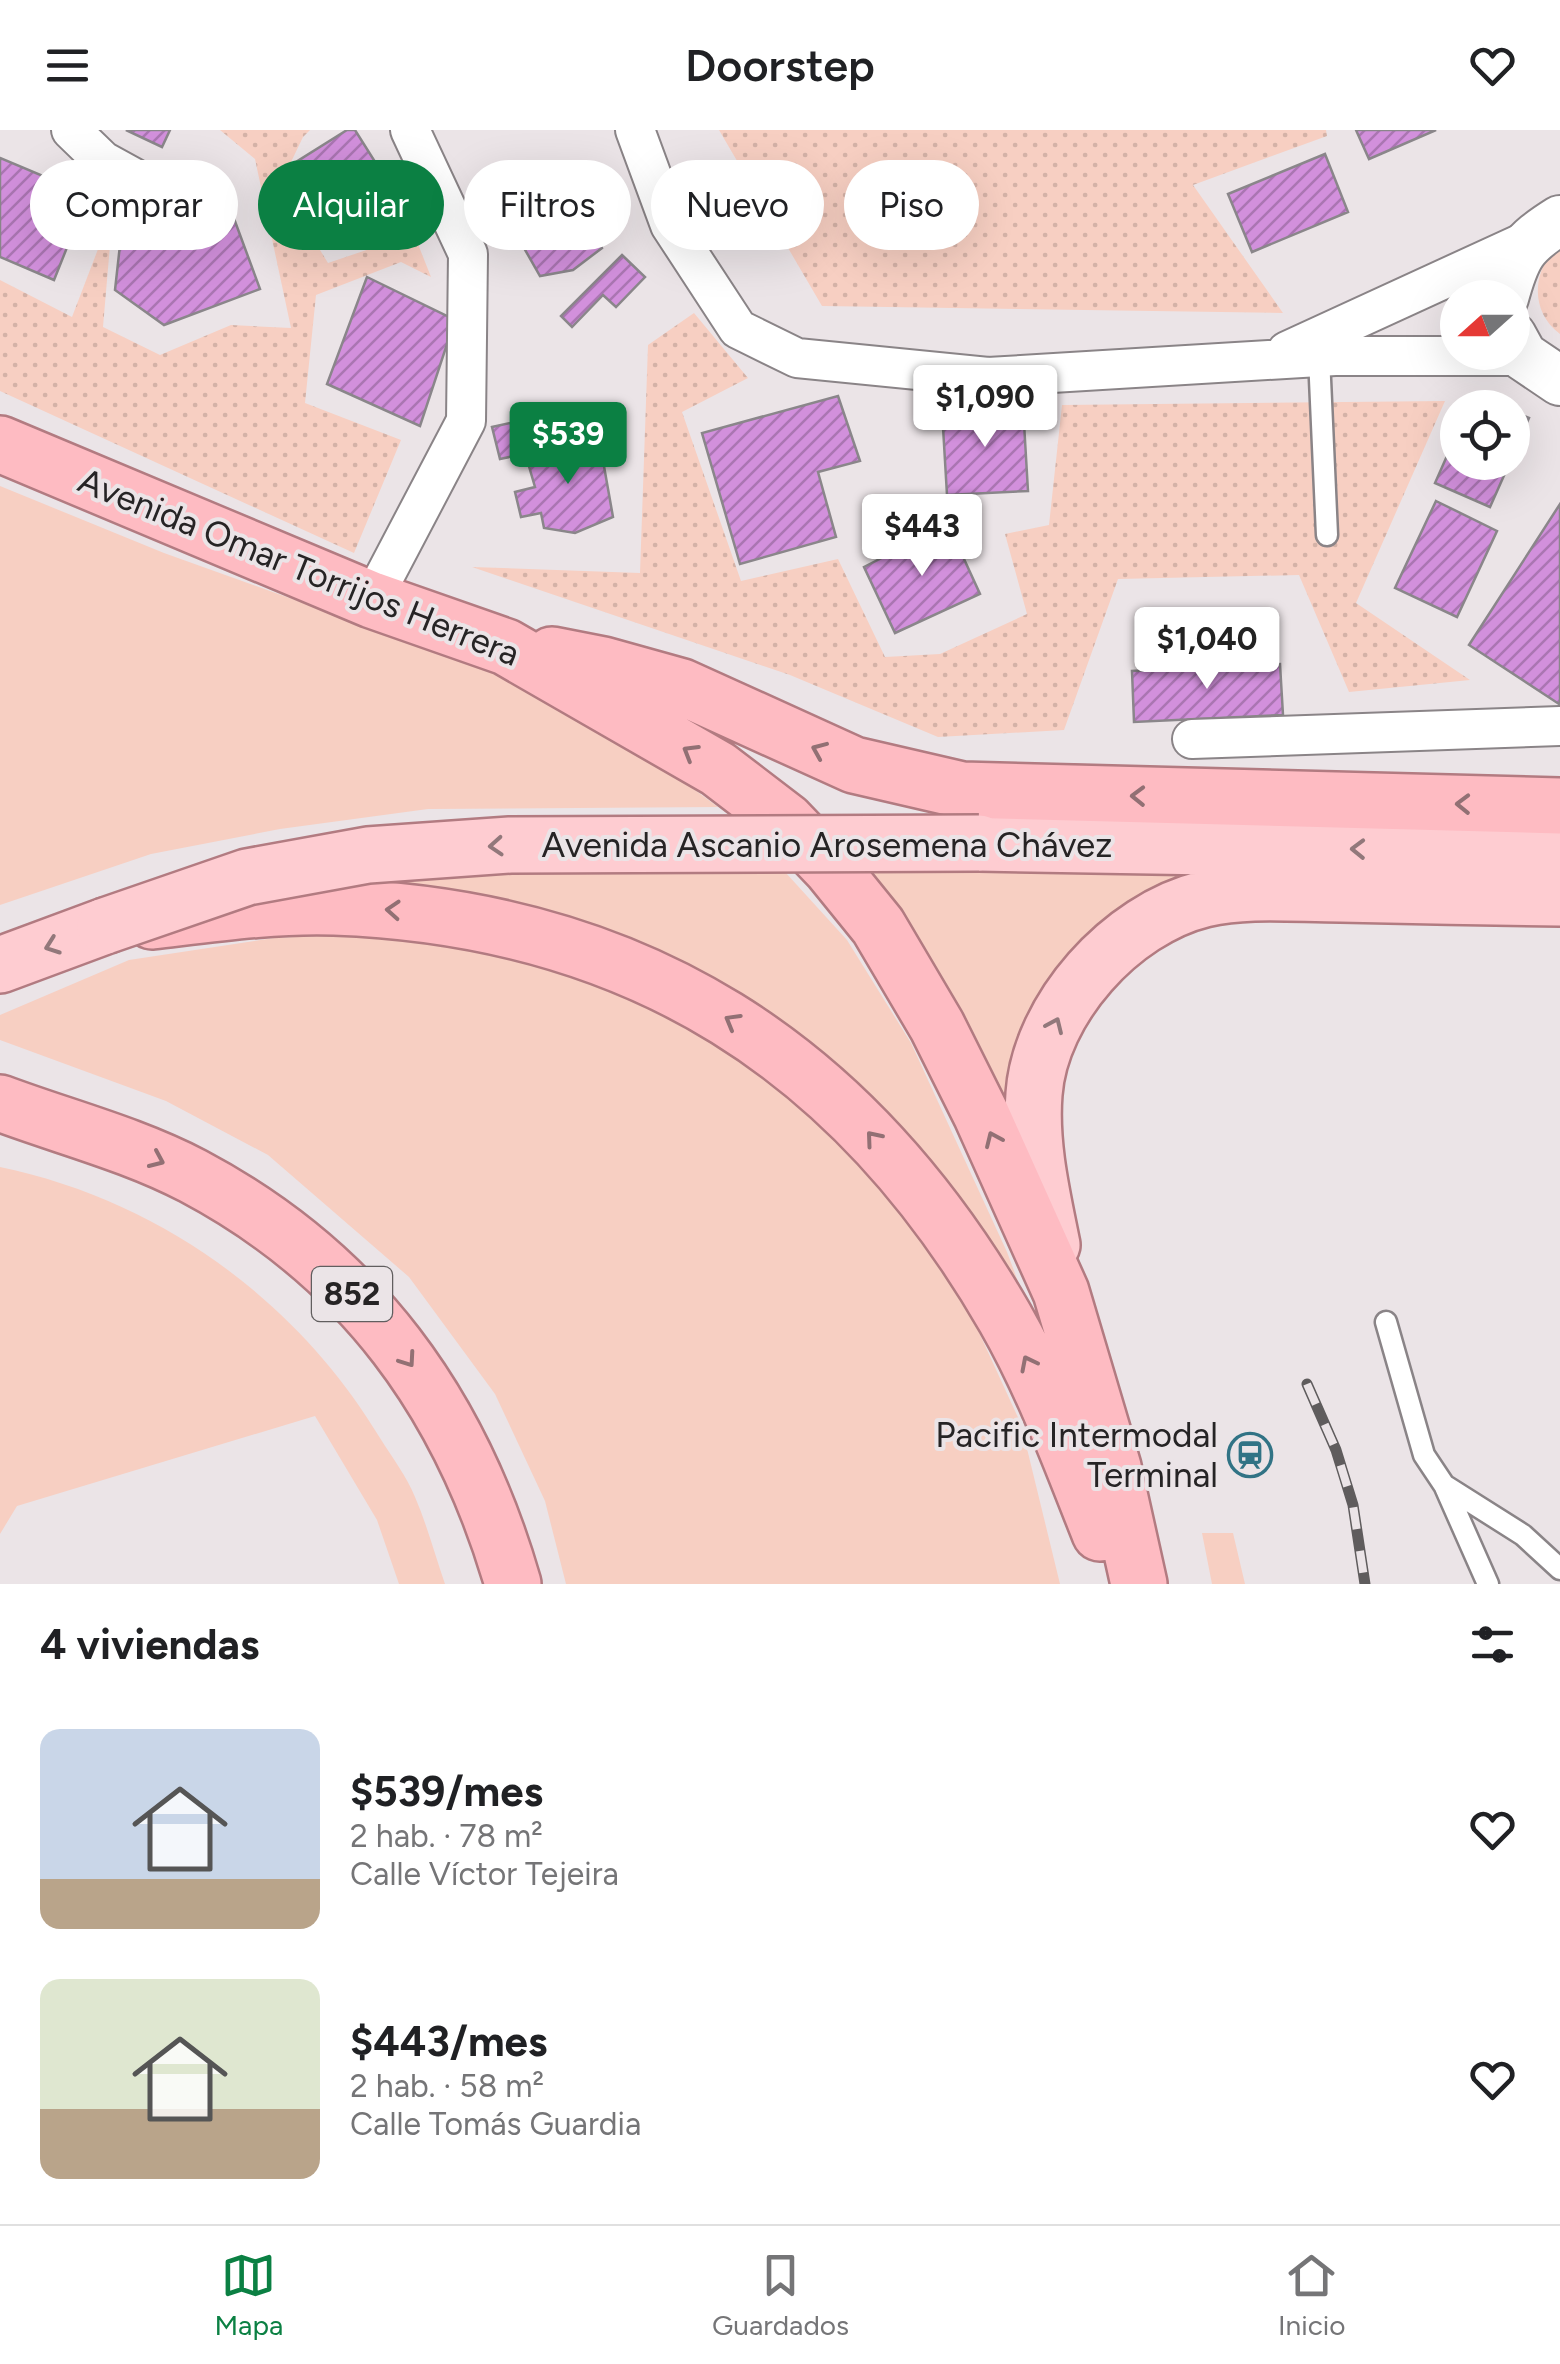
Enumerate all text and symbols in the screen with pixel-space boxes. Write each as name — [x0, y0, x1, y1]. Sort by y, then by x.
icon: menu — [40, 38, 95, 93]
text: Doorstep — [685, 38, 875, 92]
icon: heart — [1465, 38, 1520, 93]
chip: Comprar — [30, 160, 238, 250]
chip: Alquilar — [258, 160, 444, 250]
chip: Filtros — [464, 160, 631, 250]
chip: Nuevo — [651, 160, 824, 250]
chip: Piso — [844, 160, 979, 250]
north arrow — [1440, 280, 1530, 370]
map controls — [1440, 280, 1530, 480]
pin: $1,090 — [904, 365, 1066, 450]
text: $1,090 — [935, 378, 1035, 416]
button: locate — [1440, 390, 1530, 480]
pin: $539 — [509, 402, 627, 487]
text: $539 — [532, 415, 604, 453]
street label: Avenida Omar Torrijos Herrera — [72, 459, 526, 675]
pin: $443 — [863, 494, 981, 579]
text: $443 — [884, 507, 960, 545]
pin: $1,040 — [1126, 607, 1288, 692]
text: $1,040 — [1156, 620, 1258, 658]
one-way arrow — [811, 742, 829, 762]
one-way arrow — [683, 745, 701, 764]
one-way arrow — [1129, 786, 1145, 807]
one-way arrow — [1454, 793, 1470, 814]
street label: Avenida Ascanio Arosemena Chávez — [542, 824, 1112, 866]
one-way arrow — [488, 835, 504, 856]
one-way arrow — [1349, 839, 1365, 860]
one-way arrow — [385, 900, 401, 922]
one-way arrow — [45, 934, 62, 954]
one-way arrow — [725, 1014, 743, 1033]
one-way arrow — [1043, 1017, 1063, 1035]
one-way arrow — [867, 1131, 885, 1150]
one-way arrow — [985, 1131, 1005, 1149]
one-way arrow — [147, 1148, 165, 1168]
road number: 852 — [312, 1267, 392, 1321]
one-way arrow — [396, 1349, 414, 1368]
one-way arrow — [1021, 1356, 1040, 1374]
place label: Pacific Intermodal Terminal — [935, 1414, 1218, 1496]
station icon: Pacific Intermodal Terminal — [1227, 1432, 1273, 1478]
icon: filters — [1465, 1617, 1520, 1672]
text: 4 viviendas — [40, 1619, 259, 1670]
text: $539/mes — [350, 1766, 543, 1817]
icon: home — [120, 1769, 240, 1889]
icon: heart — [1465, 1802, 1520, 1857]
text: 2 hab. · 78 m² — [350, 1817, 543, 1855]
text: Calle Víctor Tejeira — [350, 1855, 619, 1893]
text: $443/mes — [350, 2016, 547, 2067]
icon: home — [120, 2019, 240, 2139]
icon: heart — [1465, 2052, 1520, 2107]
text: 2 hab. · 58 m² — [350, 2067, 544, 2105]
text: Calle Tomás Guardia — [350, 2105, 641, 2143]
tab: Mapa — [214, 2248, 283, 2342]
tab: Guardados — [712, 2248, 849, 2342]
tab: Inicio — [1278, 2248, 1346, 2342]

